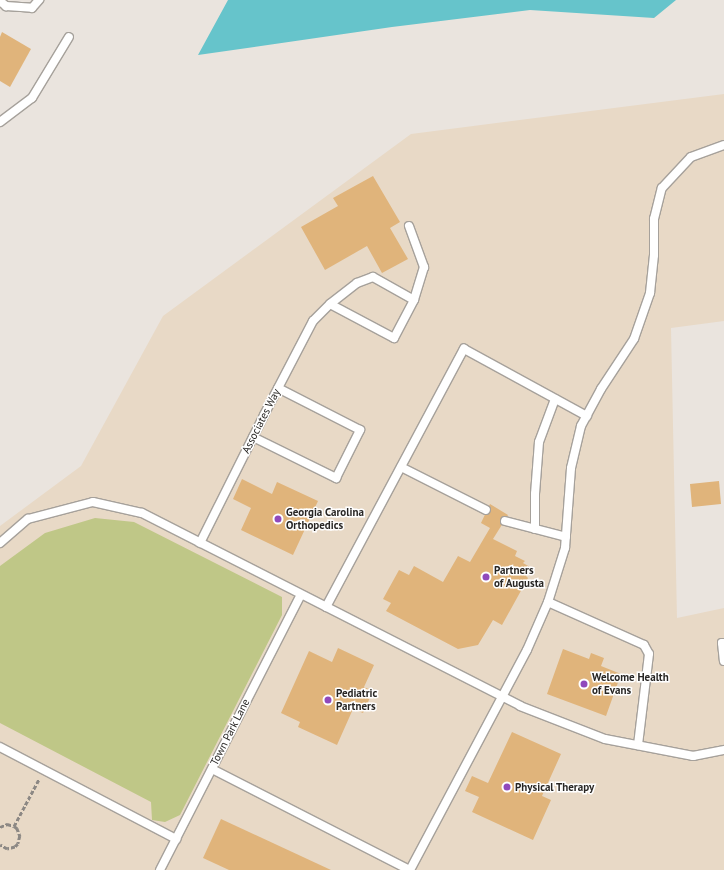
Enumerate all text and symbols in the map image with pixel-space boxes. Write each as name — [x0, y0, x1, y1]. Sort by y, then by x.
street label: Associates Way — [239, 386, 283, 456]
place label: Georgia Carolina Orthopedics — [286, 506, 364, 532]
marker: Georgia Carolina Orthopedics — [273, 514, 283, 524]
place label: Partners of Augusta — [494, 564, 544, 590]
marker: Partners of Augusta — [481, 572, 491, 582]
place label: Welcome Health of Evans — [592, 671, 669, 697]
marker: Welcome Health of Evans — [579, 679, 589, 689]
place label: Pediatric Partners — [336, 687, 377, 713]
marker: Pediatric Partners — [323, 695, 333, 705]
street label: Town Park Lane — [208, 696, 252, 768]
place label: Physical Therapy — [515, 780, 595, 794]
marker: Physical Therapy — [502, 782, 512, 792]

